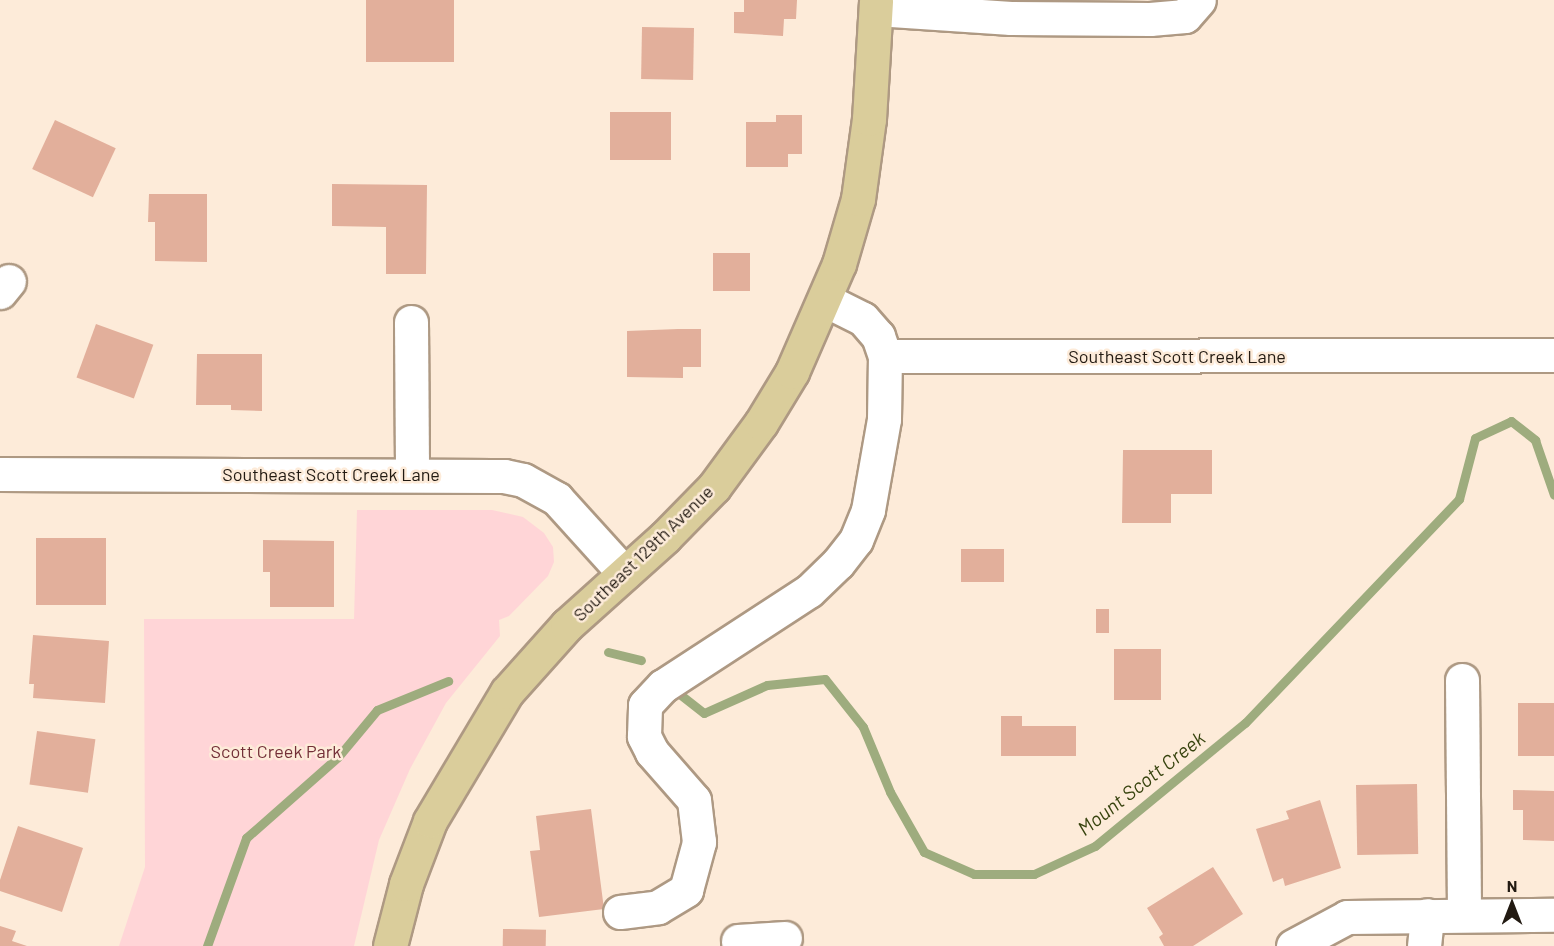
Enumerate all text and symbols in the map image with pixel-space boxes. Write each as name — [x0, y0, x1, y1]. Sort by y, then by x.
street label: Southeast Scott Creek Lane — [1068, 345, 1286, 367]
street label: Southeast Scott Creek Lane — [222, 463, 440, 485]
street label: Southeast 129th Avenue — [569, 481, 717, 625]
water label: Mount Scott Creek — [1072, 726, 1210, 840]
park label: Scott Creek Park — [211, 740, 341, 762]
north arrow — [1482, 874, 1542, 934]
text: N — [1507, 876, 1517, 895]

